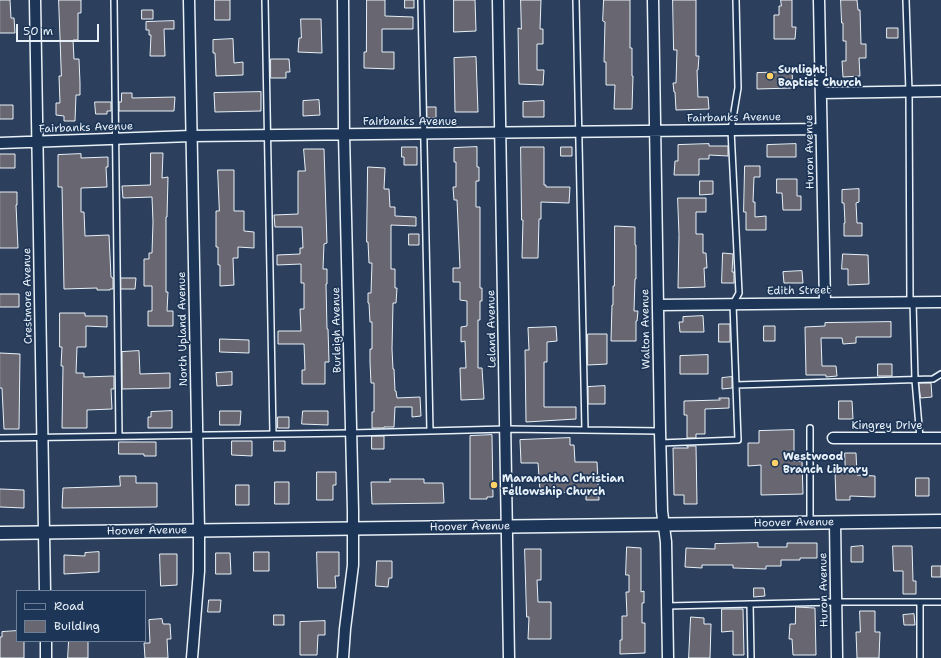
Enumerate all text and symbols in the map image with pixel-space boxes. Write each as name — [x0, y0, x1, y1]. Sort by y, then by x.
scale bar — [18, 16, 101, 42]
text: 50 m — [23, 23, 53, 39]
place label: Sunlight Baptist Church — [778, 63, 862, 89]
marker: Sunlight Baptist Church — [765, 71, 775, 81]
street label: Fairbanks Avenue — [687, 111, 781, 125]
street label: Huron Avenue — [803, 114, 817, 190]
street label: Fairbanks Avenue — [363, 115, 457, 129]
street label: Fairbanks Avenue — [39, 120, 133, 136]
street label: Crestmore Avenue — [21, 248, 35, 344]
street label: North Upland Avenue — [175, 272, 191, 386]
street label: Edith Street — [767, 284, 831, 298]
street label: Burleigh Avenue — [330, 287, 344, 373]
street label: Walton Avenue — [639, 289, 653, 369]
street label: Leland Avenue — [485, 290, 499, 368]
street label: Kingrey Drive — [852, 419, 922, 433]
place label: Westwood Branch Library — [783, 450, 868, 476]
marker: Westwood Branch Library — [770, 458, 780, 468]
place label: Maranatha Christian Fellowship Church — [502, 472, 624, 498]
marker: Maranatha Christian Fellowship Church — [489, 480, 499, 490]
street label: Hoover Avenue — [754, 516, 834, 530]
street label: Hoover Avenue — [430, 520, 510, 534]
street label: Hoover Avenue — [107, 524, 187, 538]
street label: Huron Avenue — [817, 552, 831, 628]
legend — [16, 590, 146, 642]
text: Road — [54, 598, 84, 614]
text: Building — [54, 618, 100, 634]

